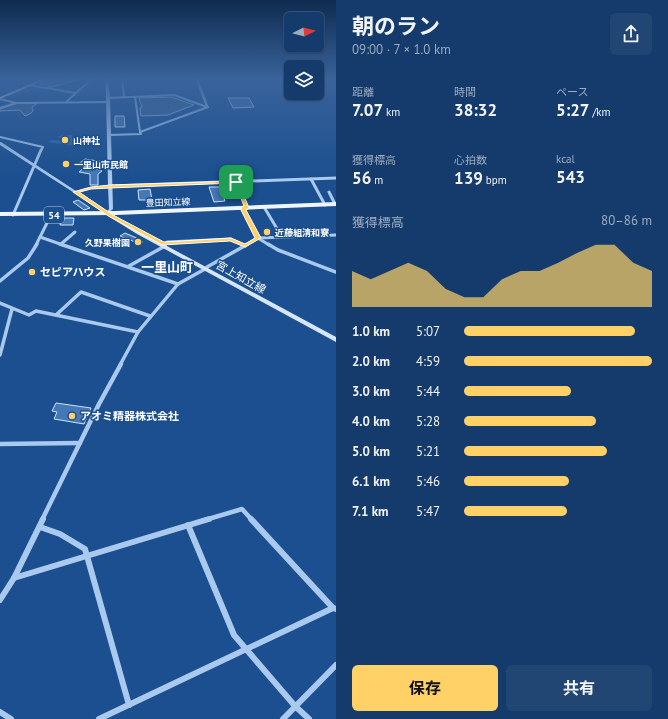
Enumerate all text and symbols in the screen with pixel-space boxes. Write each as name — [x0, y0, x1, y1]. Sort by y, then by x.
north arrow — [284, 12, 324, 52]
map controls — [284, 12, 324, 100]
text: 朝のラン — [352, 12, 440, 40]
button: share — [610, 13, 652, 55]
text: 09:00 · 7 × 1.0 km — [352, 41, 451, 58]
button: layers — [284, 60, 324, 100]
text: 距離 — [352, 85, 374, 99]
text: 時間 — [454, 85, 476, 99]
text: ペース — [556, 85, 588, 99]
text: 7.07 — [352, 99, 383, 121]
text: 38:32 — [454, 99, 497, 121]
text: 5:27 — [556, 99, 590, 121]
text: km — [383, 105, 400, 119]
text: /km — [590, 105, 611, 119]
marker: 山神社 — [60, 135, 70, 145]
place label: 山神社 — [73, 135, 100, 146]
text: kcal — [556, 152, 575, 166]
text: 獲得標高 — [352, 153, 396, 167]
text: 心拍数 — [454, 153, 487, 167]
marker: 一里山市民館 — [61, 159, 71, 169]
place label: 一里山市民館 — [74, 159, 128, 170]
pin — [219, 165, 253, 199]
text: 543 — [556, 166, 585, 188]
text: 56 — [352, 167, 371, 189]
text: 139 — [454, 167, 483, 189]
icon: arrive — [225, 171, 247, 193]
text: m — [371, 173, 383, 187]
text: bpm — [483, 173, 507, 187]
street label: 豊田知立線 — [145, 196, 192, 208]
road number: 54 — [44, 207, 64, 223]
text: 80–86 m — [601, 212, 652, 229]
text: 獲得標高 — [352, 214, 404, 231]
marker: 近藤組清和寮 — [262, 227, 272, 237]
place label: 近藤組清和寮 — [274, 227, 329, 238]
place label: 久野果樹園 — [85, 237, 130, 248]
marker: 久野果樹園 — [133, 237, 143, 247]
street label: 宮上知立線 — [214, 258, 268, 296]
district label: 一里山町 — [141, 259, 193, 276]
place label: セピアハウス — [40, 265, 106, 279]
marker: セピアハウス — [27, 267, 37, 277]
text: 1.0 km — [352, 323, 390, 340]
text: 5:07 — [416, 323, 440, 340]
text: 2.0 km — [352, 353, 390, 370]
text: 4:59 — [416, 353, 440, 370]
text: 3.0 km — [352, 383, 390, 400]
text: 5:44 — [416, 383, 440, 400]
place label: アオミ精器株式会社 — [80, 409, 179, 423]
marker: アオミ精器株式会社 — [67, 411, 77, 421]
text: 4.0 km — [352, 413, 390, 430]
text: 5:28 — [416, 413, 440, 430]
text: 5.0 km — [352, 443, 390, 460]
text: 5:21 — [416, 443, 440, 460]
text: 6.1 km — [352, 473, 390, 490]
text: 5:46 — [416, 473, 440, 490]
text: 7.1 km — [352, 503, 389, 520]
text: 5:47 — [416, 503, 440, 520]
button: 保存 — [352, 665, 498, 711]
button: 共有 — [506, 665, 652, 711]

